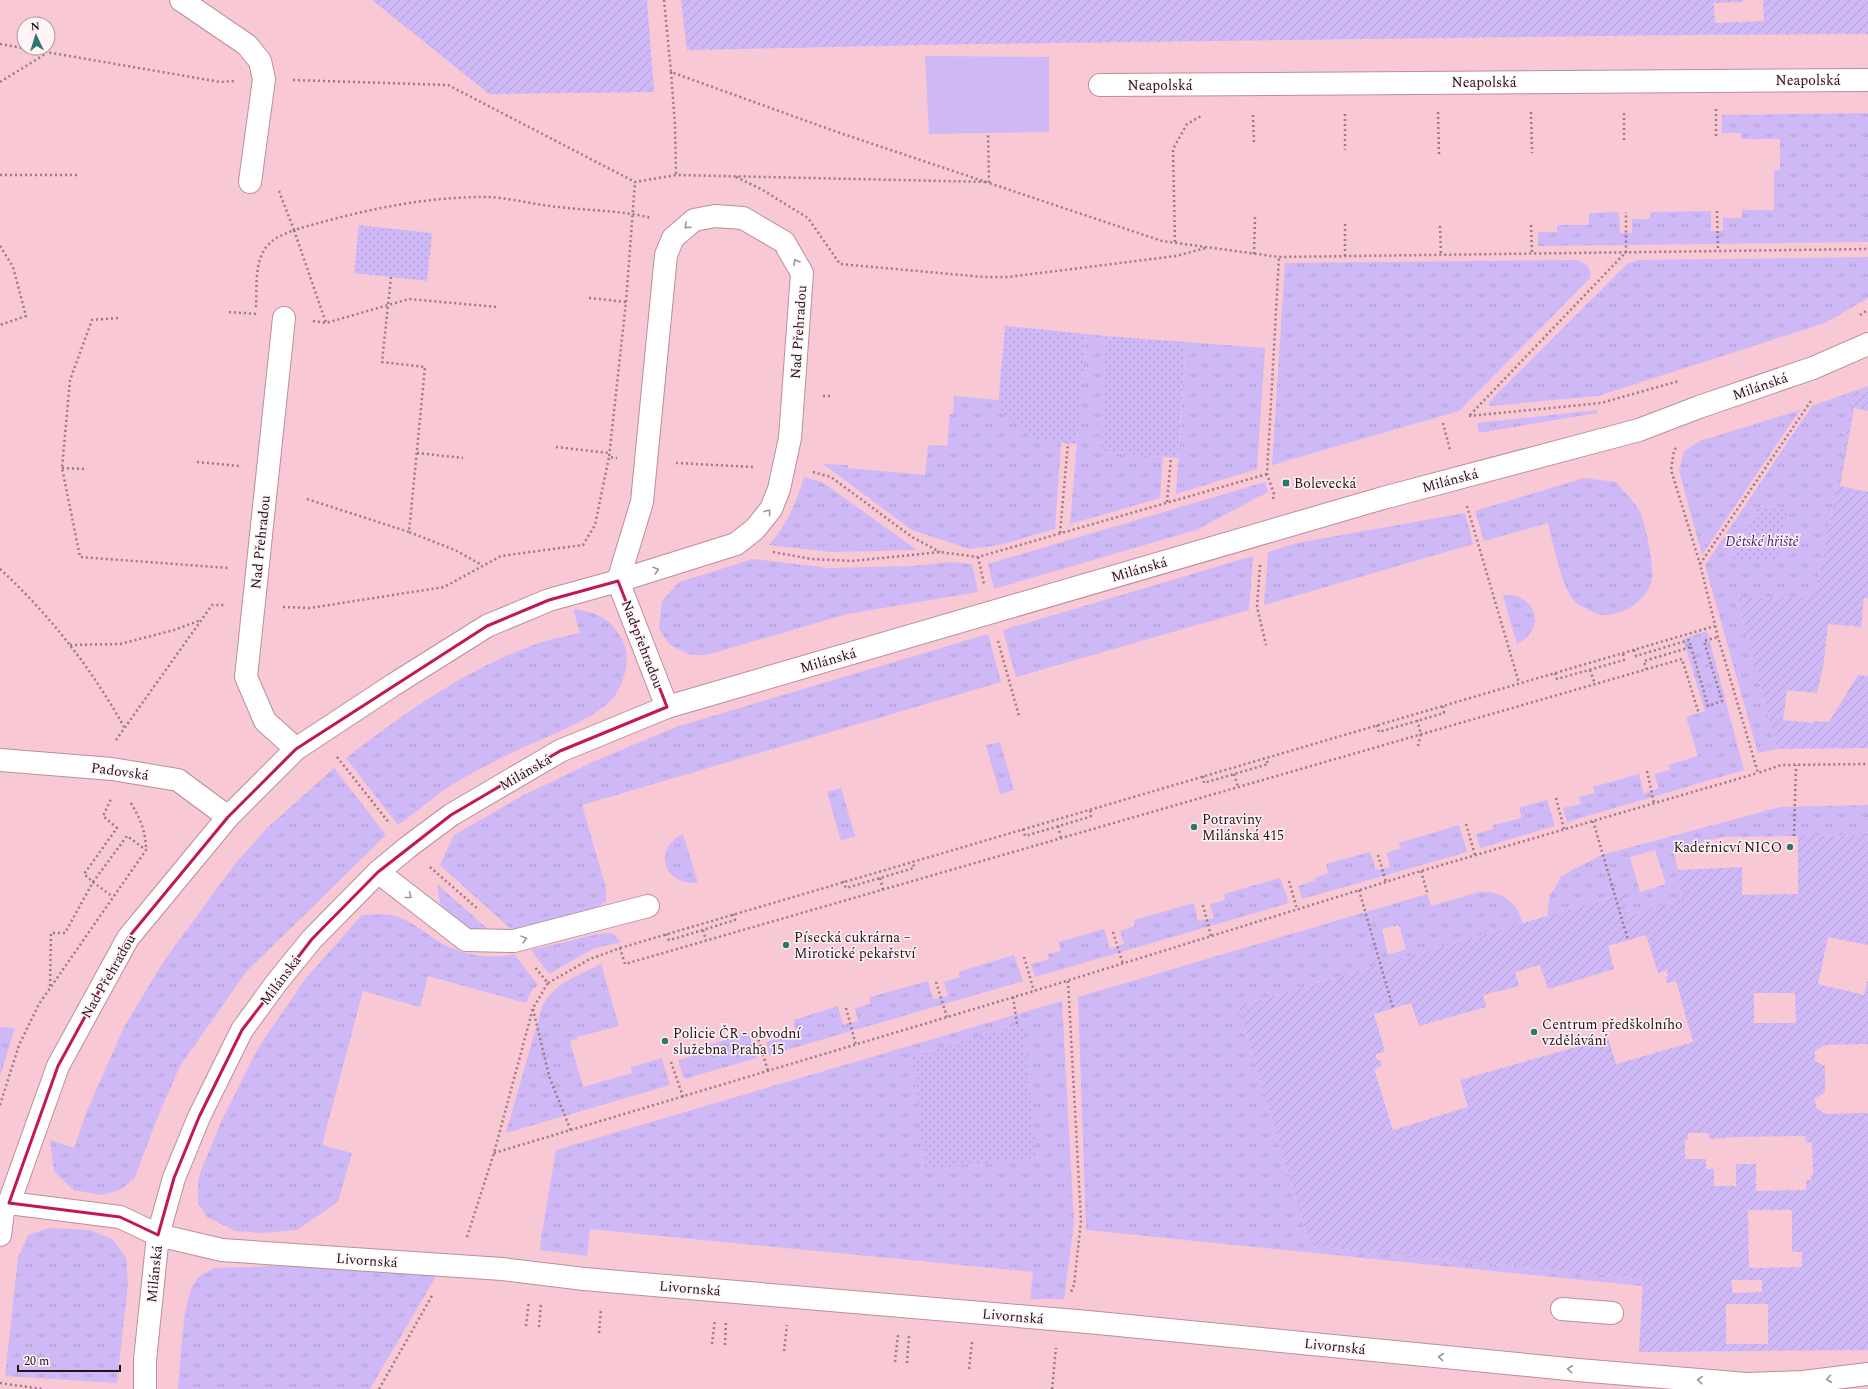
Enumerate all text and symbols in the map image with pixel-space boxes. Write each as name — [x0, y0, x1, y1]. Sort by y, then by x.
north arrow — [16, 16, 56, 56]
text: N — [30, 18, 40, 35]
street label: Neapolská — [1775, 70, 1841, 91]
street label: Neapolská — [1451, 72, 1517, 93]
street label: Neapolská — [1127, 75, 1193, 96]
one-way arrow — [684, 221, 691, 228]
one-way arrow — [793, 259, 800, 266]
street label: Nad Přehradou — [785, 284, 812, 380]
street label: Milánská — [1730, 367, 1791, 406]
street label: Milánská — [1420, 463, 1481, 498]
place label: Bolevecká — [1294, 473, 1357, 494]
marker: Bolevecká — [1281, 478, 1291, 488]
street label: Nad Přehradou — [245, 494, 276, 590]
one-way arrow — [763, 510, 770, 517]
park label: Dětské hřiště — [1725, 531, 1800, 552]
street label: Milánská — [1109, 551, 1170, 587]
one-way arrow — [652, 566, 659, 575]
street label: Nad přehradou — [616, 597, 669, 692]
street label: Milánská — [798, 642, 859, 678]
street label: Milánská — [495, 749, 555, 796]
street label: Padovská — [90, 757, 150, 786]
place label: Potraviny Milánská 415 — [1202, 809, 1284, 846]
marker: Potraviny Milánská 415 — [1189, 822, 1199, 832]
place label: Kadeřnicví NICO — [1673, 837, 1782, 858]
marker: Kadeřnicví NICO — [1785, 842, 1795, 852]
one-way arrow — [404, 891, 411, 898]
place label: Písecká cukrárna – Mirotické pekařství — [794, 927, 916, 964]
street label: Nad Přehradou — [76, 930, 141, 1022]
one-way arrow — [520, 935, 527, 944]
marker: Písecká cukrárna – Mirotické pekařství — [781, 940, 791, 950]
street label: Milánská — [255, 951, 306, 1010]
place label: Centrum předškolního vzdělávání — [1541, 1014, 1683, 1051]
place label: Policie ČR - obvodní služebna Praha 15 — [673, 1023, 801, 1060]
marker: Centrum předškolního vzdělávání — [1529, 1027, 1539, 1037]
marker: Policie ČR - obvodní služebna Praha 15 — [660, 1036, 670, 1046]
street label: Milánská — [141, 1244, 168, 1304]
street label: Livornská — [335, 1248, 399, 1273]
street label: Livornská — [658, 1275, 722, 1302]
street label: Livornská — [981, 1303, 1045, 1330]
street label: Livornská — [1303, 1333, 1367, 1360]
scale bar — [18, 1347, 120, 1373]
text: 20 m — [24, 1352, 49, 1371]
one-way arrow — [1438, 1352, 1444, 1361]
one-way arrow — [1567, 1365, 1573, 1374]
one-way arrow — [1826, 1374, 1832, 1383]
one-way arrow — [1697, 1376, 1703, 1385]

